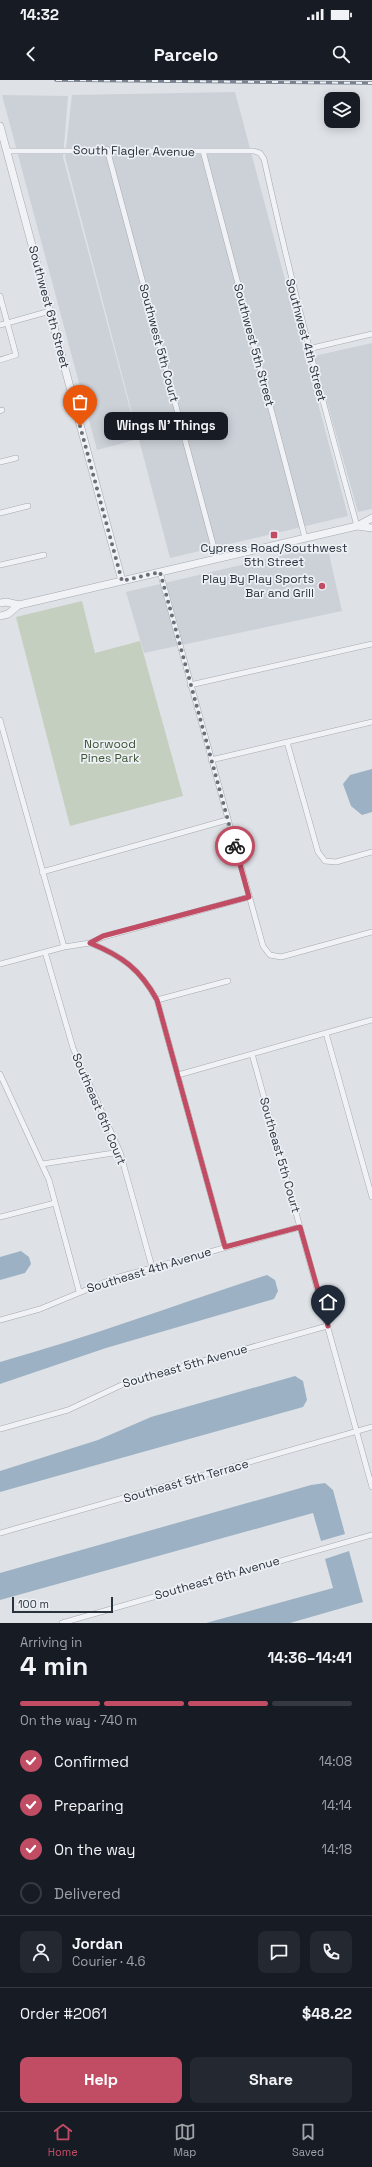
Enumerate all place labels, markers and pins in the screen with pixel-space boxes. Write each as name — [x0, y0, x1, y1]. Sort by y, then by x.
pin — [63, 385, 97, 426]
callout: Wings N' Things — [104, 412, 228, 440]
marker: Cypress Road/Southwest 5th Street — [269, 530, 279, 540]
place label: Cypress Road/Southwest 5th Street — [200, 540, 348, 570]
place label: Play By Play Sports Bar and Grill — [202, 571, 314, 601]
marker: Play By Play Sports Bar and Grill — [317, 581, 327, 591]
pin — [311, 1285, 345, 1326]

